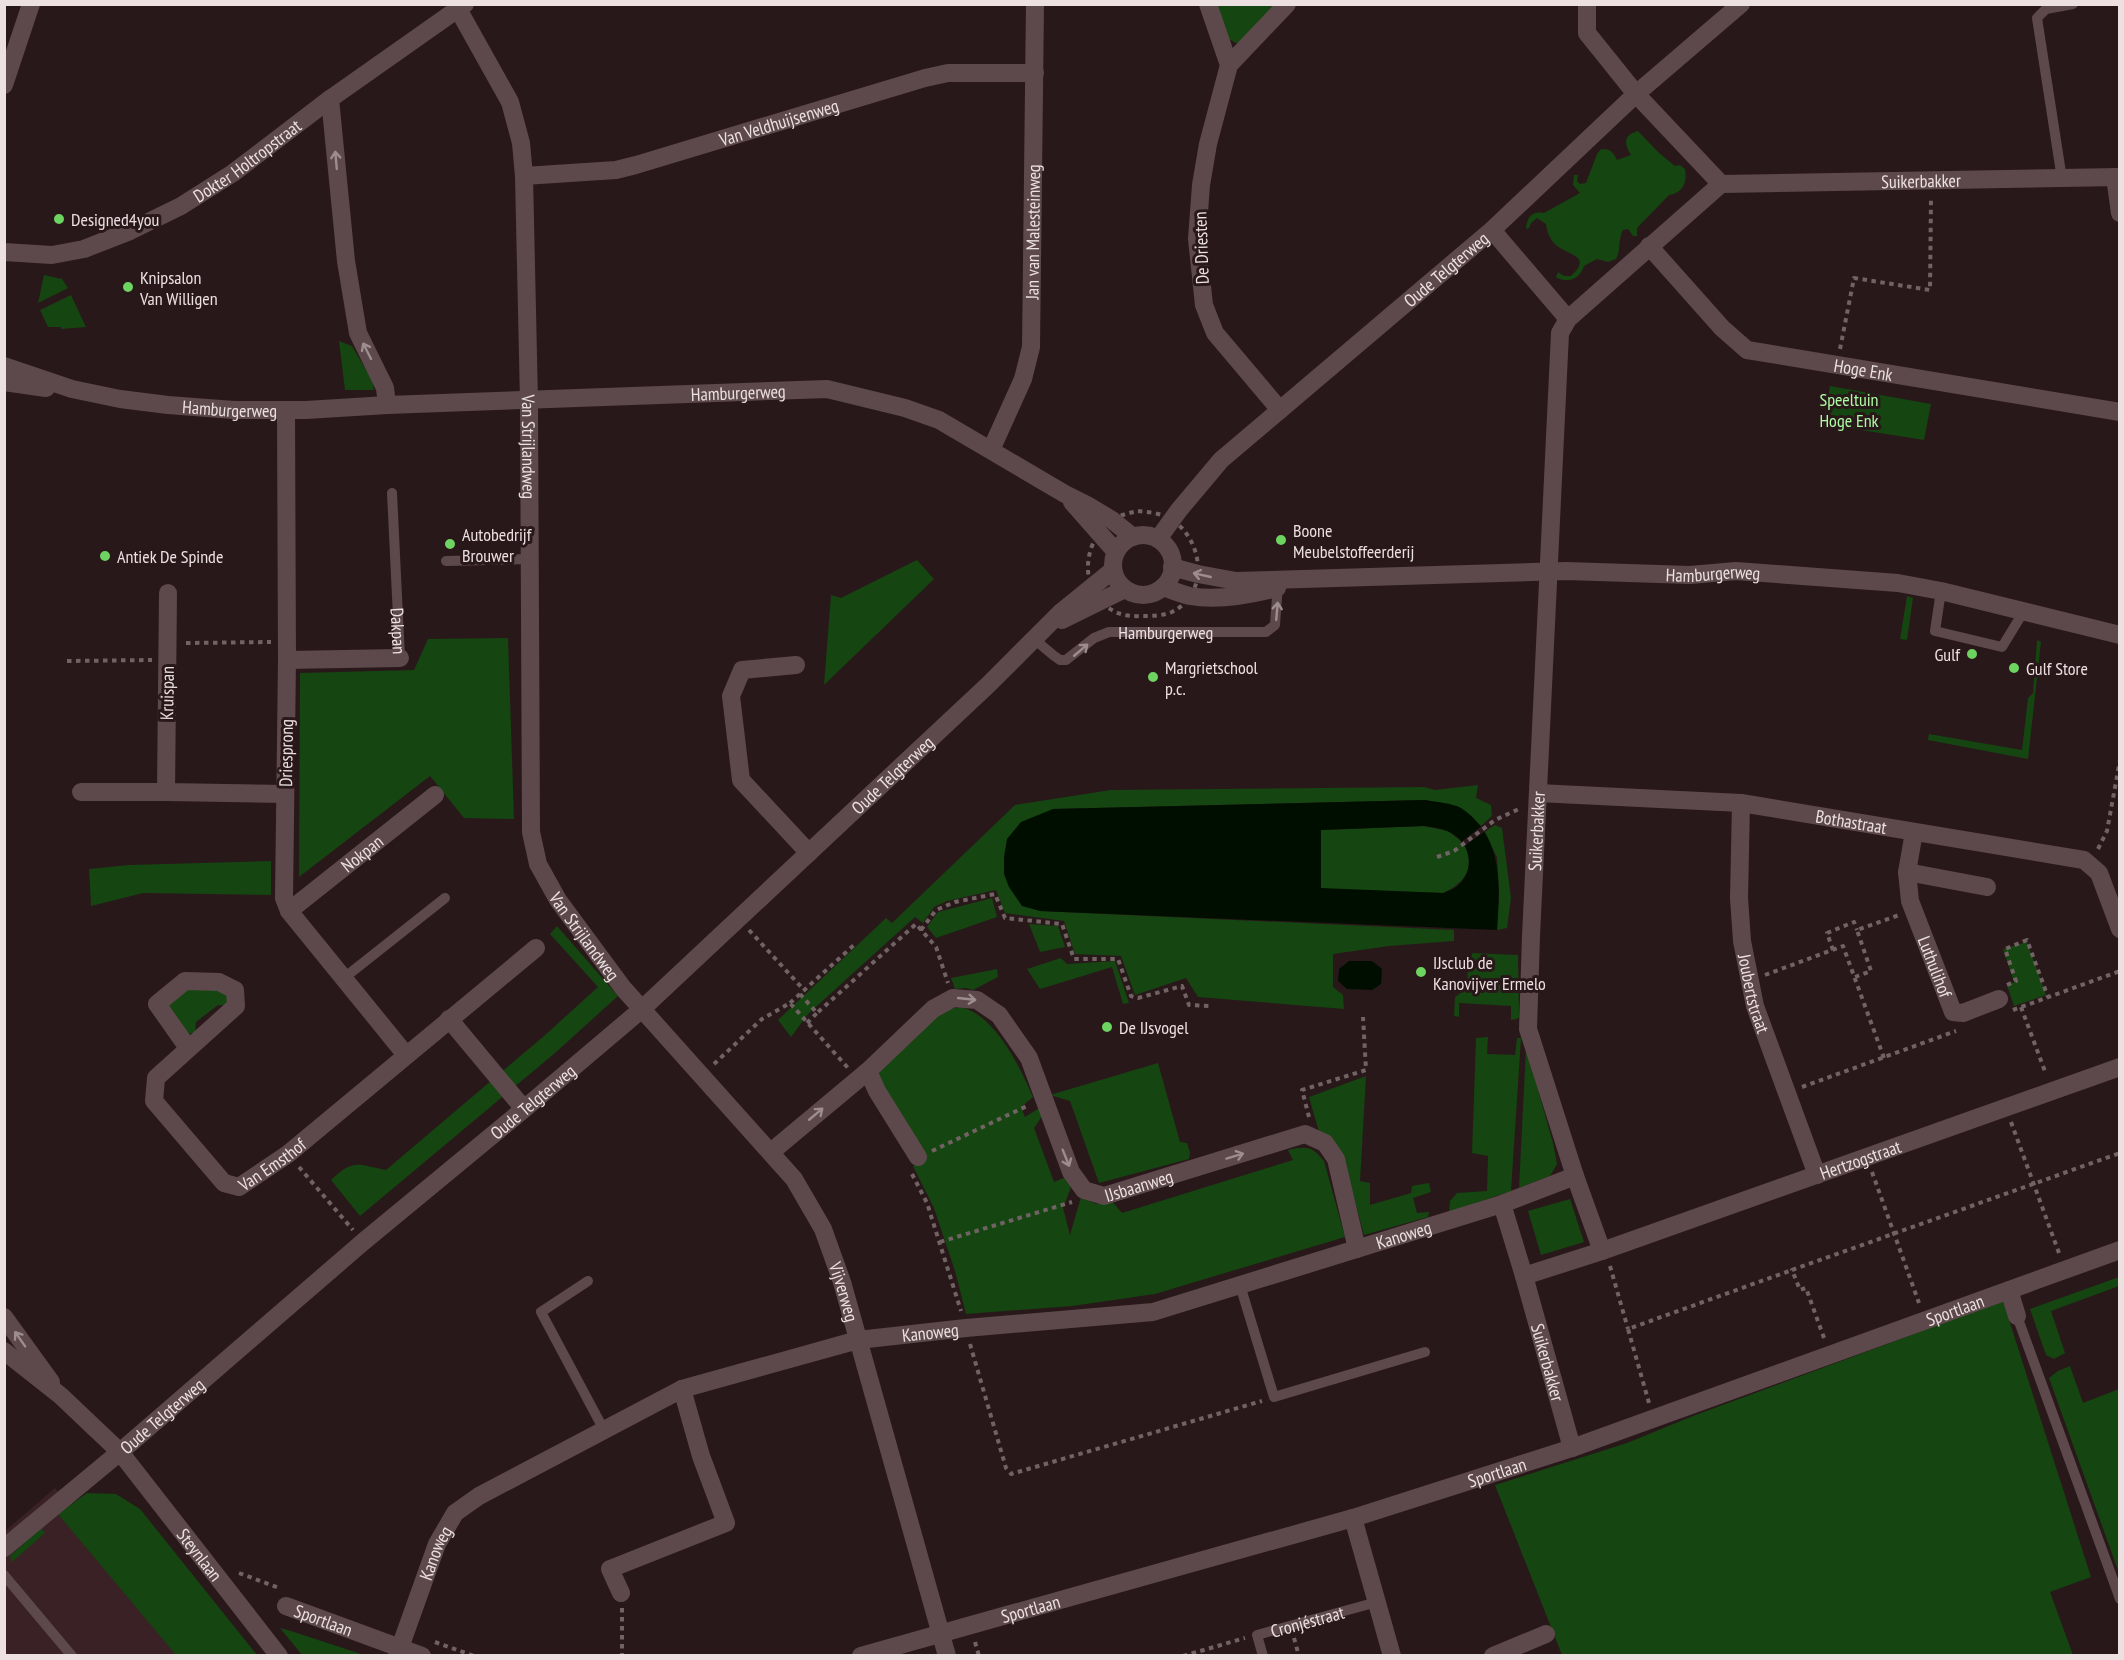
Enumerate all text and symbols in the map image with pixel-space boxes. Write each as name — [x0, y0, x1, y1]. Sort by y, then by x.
street label: Van Veldhuijsenweg — [715, 93, 841, 151]
street label: Dokter Holtropstraat — [189, 114, 306, 207]
one-way arrow — [330, 150, 341, 170]
street label: Jan van Malesteinweg — [1020, 164, 1045, 301]
street label: Suikerbakker — [1881, 168, 1961, 193]
place label: Designed4you — [71, 208, 159, 231]
street label: De Driesten — [1188, 211, 1214, 285]
marker: Designed4you — [52, 212, 66, 226]
street label: Oude Telgterweg — [1398, 227, 1493, 312]
place label: Knipsalon Van Willigen — [139, 266, 218, 310]
marker: Knipsalon Van Willigen — [121, 280, 135, 294]
one-way arrow — [360, 342, 372, 360]
street label: Hoge Enk — [1832, 353, 1894, 386]
street label: Hamburgerweg — [690, 379, 786, 405]
park label: Speeltuin Hoge Enk — [1819, 388, 1879, 432]
street label: Van Strijlandweg — [517, 393, 541, 499]
street label: Hamburgerweg — [181, 395, 277, 422]
place label: Boone Meubelstoffeerderij — [1293, 519, 1414, 563]
place label: Autobedrijf Brouwer — [462, 523, 533, 567]
marker: Boone Meubelstoffeerderij — [1274, 533, 1288, 547]
marker: Autobedrijf Brouwer — [443, 537, 457, 551]
place label: Antiek De Spinde — [117, 545, 223, 568]
marker: Antiek De Spinde — [98, 549, 112, 563]
street label: Hamburgerweg — [1665, 559, 1761, 587]
one-way arrow — [1193, 569, 1212, 580]
one-way arrow — [1271, 601, 1282, 621]
street label: Dakpan — [386, 607, 411, 655]
street label: Hamburgerweg — [1118, 621, 1213, 644]
one-way arrow — [1073, 643, 1089, 656]
place label: Gulf — [1935, 643, 1961, 666]
marker: Gulf — [1965, 647, 1979, 661]
place label: Margrietschool p.c. — [1165, 656, 1259, 700]
place label: Gulf Store — [2026, 657, 2088, 680]
marker: Gulf Store — [2007, 661, 2021, 675]
street label: Kruispan — [155, 666, 179, 720]
marker: Margrietschool p.c. — [1146, 670, 1160, 684]
street label: Driesprong — [274, 719, 298, 787]
street label: Oude Telgterweg — [846, 731, 938, 819]
street label: Suikerbakker — [1523, 791, 1549, 872]
street label: Bothastraat — [1814, 804, 1889, 839]
street label: Nokpan — [336, 829, 388, 877]
street label: Van Strijlandweg — [544, 887, 625, 985]
street label: Luthulihof — [1913, 933, 1958, 1002]
place label: IJsclub de Kanovijver Ermelo — [1433, 951, 1546, 995]
street label: Joubertstraat — [1733, 951, 1775, 1036]
marker: IJsclub de Kanovijver Ermelo — [1414, 965, 1428, 979]
one-way arrow — [957, 994, 977, 1005]
place label: De IJsvogel — [1119, 1016, 1189, 1039]
marker: De IJsvogel — [1100, 1020, 1114, 1034]
street label: Oude Telgterweg — [485, 1059, 580, 1144]
one-way arrow — [808, 1108, 824, 1121]
street label: Van Emsthof — [233, 1132, 311, 1196]
street label: Hertzogstraat — [1816, 1134, 1904, 1184]
one-way arrow — [1061, 1148, 1072, 1167]
one-way arrow — [1225, 1150, 1244, 1161]
street label: IJsbaanweg — [1102, 1164, 1176, 1207]
street label: Kanoweg — [1373, 1215, 1434, 1254]
street label: Vijverweg — [824, 1258, 864, 1324]
street label: Sportlaan — [1923, 1289, 1987, 1331]
street label: Kanoweg — [901, 1317, 960, 1347]
street label: Suikerbakker — [1526, 1321, 1570, 1404]
one-way arrow — [14, 1331, 27, 1347]
street label: Oude Telgterweg — [115, 1373, 209, 1459]
street label: Sportlaan — [1465, 1452, 1529, 1492]
street label: Kanoweg — [414, 1521, 457, 1583]
street label: Steynlaan — [172, 1523, 228, 1586]
street label: Sportlaan — [998, 1589, 1063, 1628]
street label: Sportlaan — [291, 1599, 356, 1641]
street label: Cronjéstraat — [1268, 1600, 1347, 1642]

